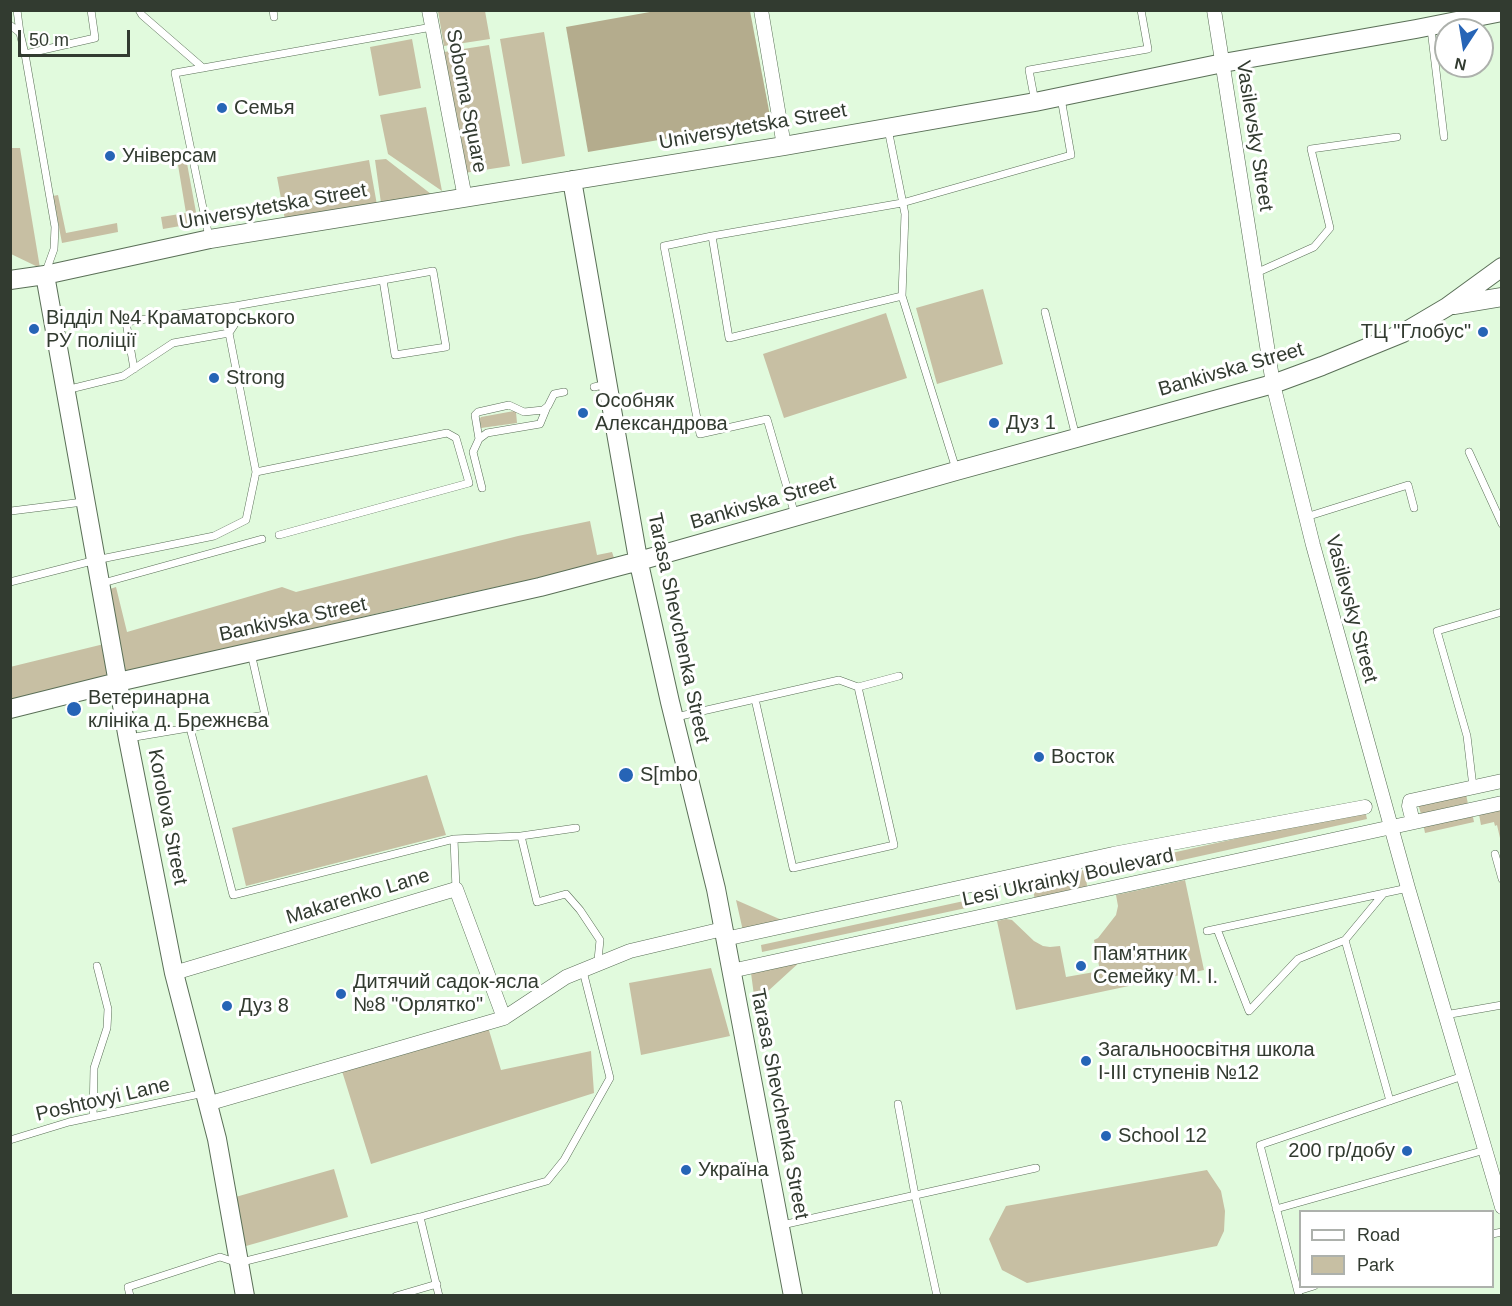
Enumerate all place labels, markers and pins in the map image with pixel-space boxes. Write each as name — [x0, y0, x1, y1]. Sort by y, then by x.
place label: Семья — [234, 96, 295, 120]
marker: Семья — [215, 101, 229, 115]
place label: Універсам — [122, 144, 217, 168]
marker: Універсам — [103, 149, 117, 163]
place label: Вiддiл №4 Краматорського РУ поліції — [46, 306, 295, 353]
place label: ТЦ "Глобус" — [1361, 320, 1471, 344]
marker: Вiддiл №4 Краматорського РУ поліції — [27, 322, 41, 336]
marker: ТЦ "Глобус" — [1476, 325, 1490, 339]
place label: Strong — [226, 366, 285, 390]
marker: Strong — [207, 371, 221, 385]
place label: Особняк Александрова — [595, 389, 728, 436]
marker: Особняк Александрова — [576, 406, 590, 420]
place label: Дуз 1 — [1006, 411, 1056, 435]
marker: Дуз 1 — [987, 416, 1001, 430]
place label: Ветеринарна клініка д. Брежнєва — [88, 686, 269, 733]
marker: Ветеринарна клініка д. Брежнєва — [65, 700, 83, 718]
place label: Восток — [1051, 745, 1114, 769]
marker: Восток — [1032, 750, 1046, 764]
place label: S[mbo — [640, 763, 698, 787]
marker: S[mbo — [617, 766, 635, 784]
place label: Пам'ятник Семейку М. І. — [1093, 942, 1218, 989]
marker: Пам'ятник Семейку М. І. — [1074, 959, 1088, 973]
place label: Дитячий садок-ясла №8 "Орлятко" — [353, 970, 539, 1017]
marker: Дитячий садок-ясла №8 "Орлятко" — [334, 987, 348, 1001]
place label: Дуз 8 — [239, 994, 289, 1018]
marker: Дуз 8 — [220, 999, 234, 1013]
place label: Загальноосвітня школа І-ІІІ ступенів №12 — [1098, 1038, 1315, 1085]
marker: Загальноосвітня школа І-ІІІ ступенів №12 — [1079, 1054, 1093, 1068]
place label: School 12 — [1118, 1124, 1207, 1148]
marker: School 12 — [1099, 1129, 1113, 1143]
place label: 200 гр/добу — [1288, 1139, 1395, 1163]
marker: 200 гр/добу — [1400, 1144, 1414, 1158]
place label: Україна — [698, 1158, 769, 1182]
marker: Україна — [679, 1163, 693, 1177]

